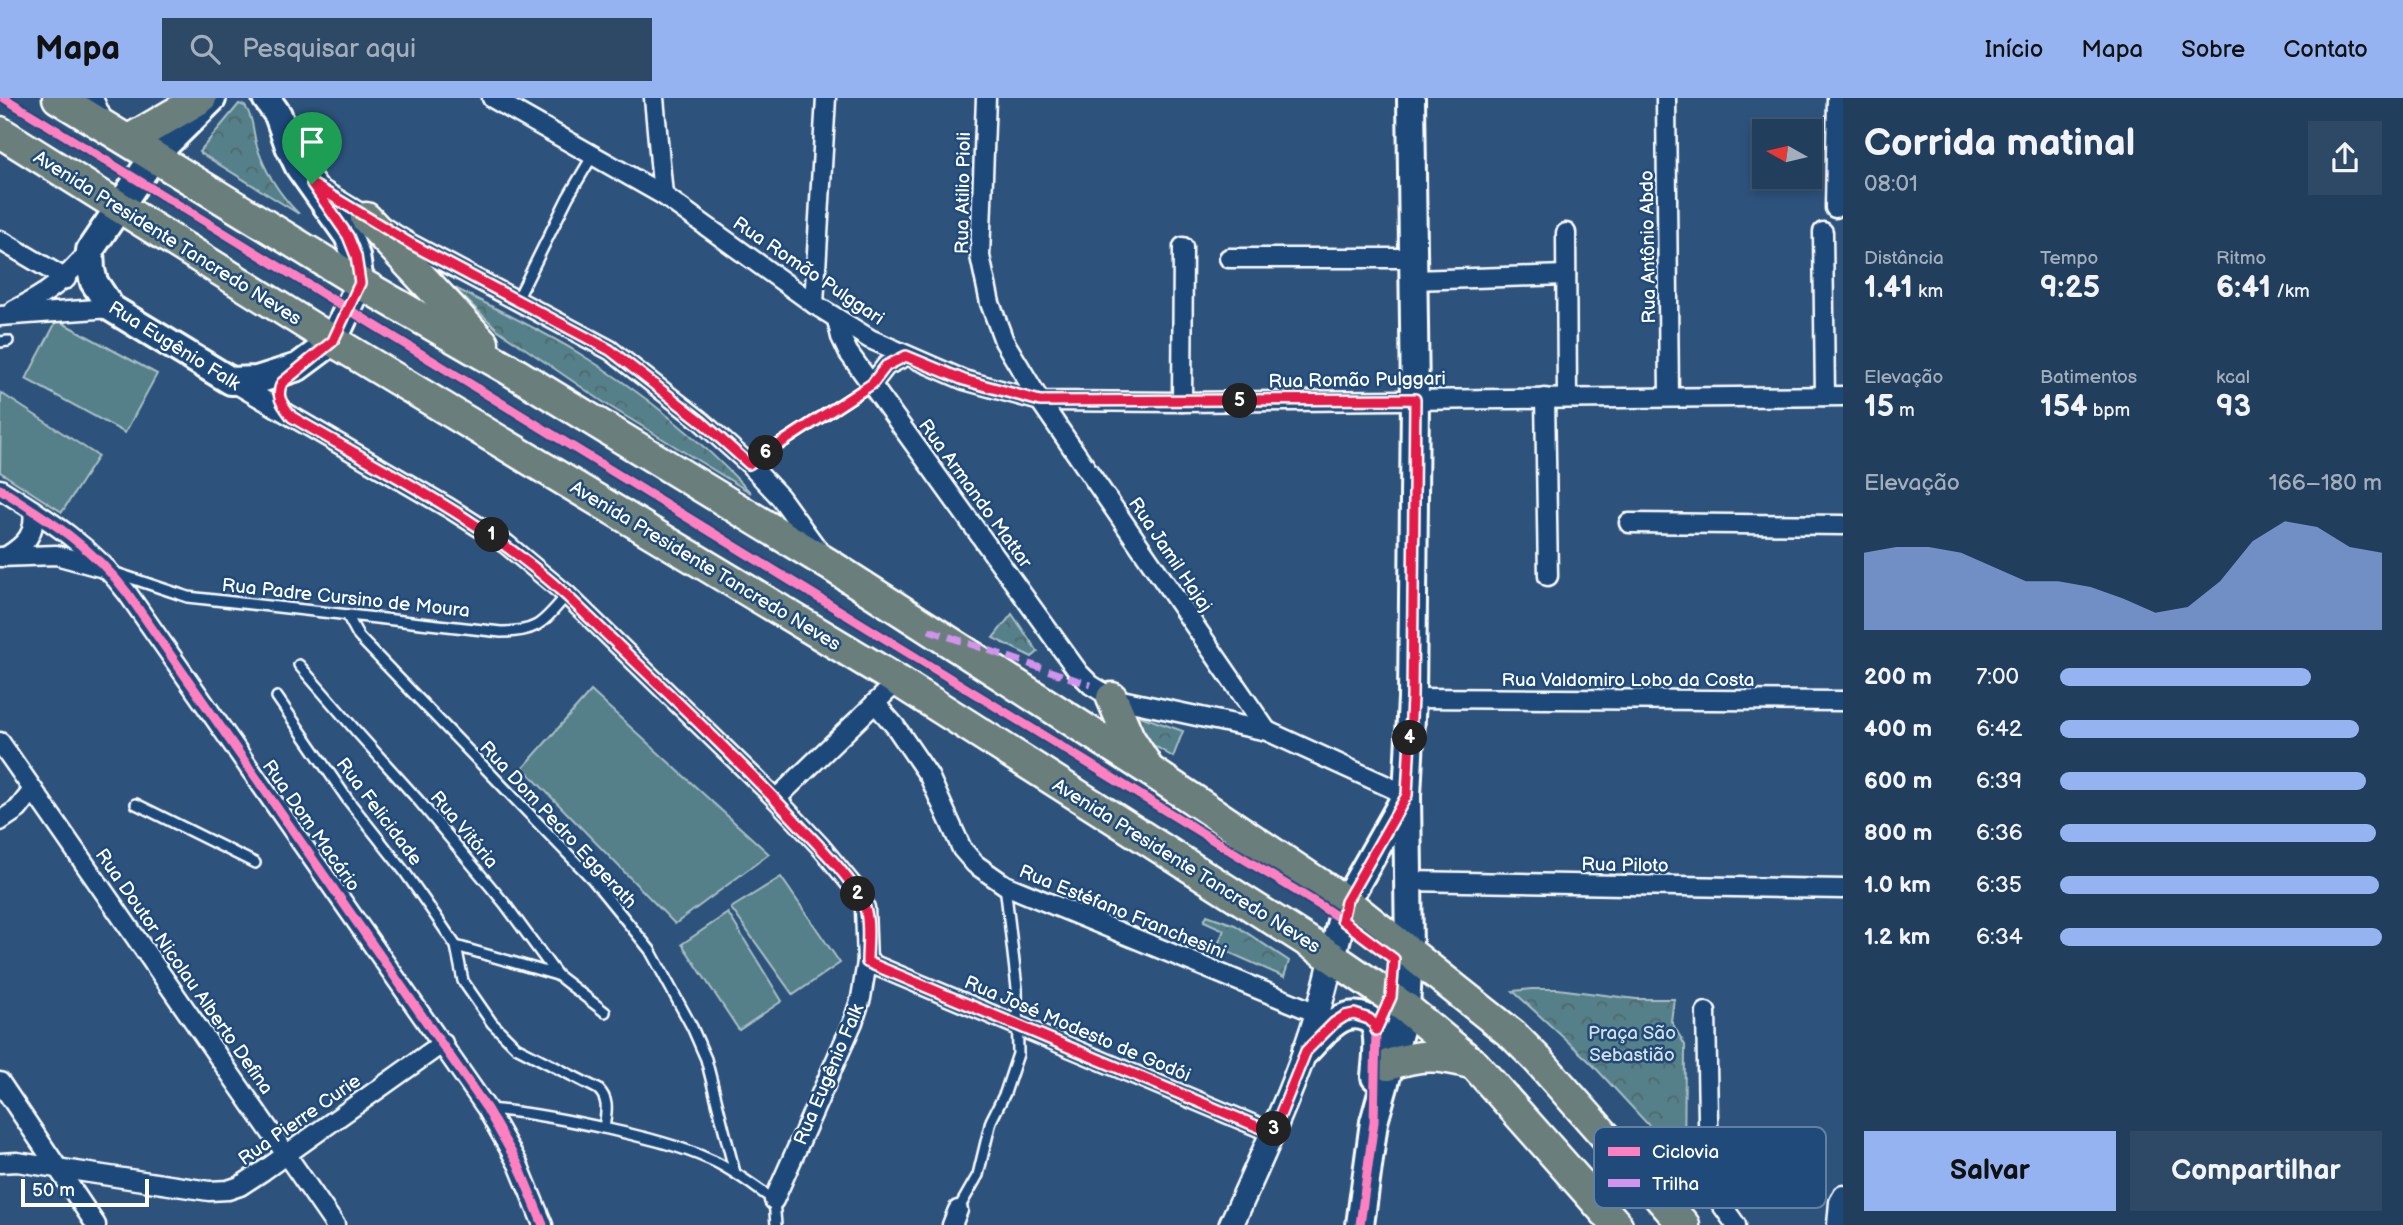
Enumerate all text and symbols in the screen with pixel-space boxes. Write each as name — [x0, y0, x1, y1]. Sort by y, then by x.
search box — [162, 18, 652, 81]
text: Mapa — [35, 29, 120, 69]
icon: search — [186, 30, 224, 68]
text: Pesquisar aqui — [242, 34, 416, 65]
text: Início — [1985, 35, 2043, 64]
text: Mapa — [2081, 35, 2143, 64]
text: Sobre — [2181, 35, 2245, 64]
text: Contato — [2283, 35, 2368, 64]
pin — [282, 112, 342, 184]
north arrow — [1752, 119, 1822, 189]
map controls — [1752, 119, 1822, 189]
text: Corrida matinal — [1864, 121, 2135, 166]
button: share — [2308, 121, 2382, 195]
icon: arrive — [293, 123, 331, 161]
street label: Rua Atilio Pioli — [951, 132, 976, 254]
street label: Avenida Presidente Tancredo Neves — [29, 146, 305, 331]
street label: Rua Antônio Abdo — [1636, 170, 1661, 324]
text: 08:01 — [1864, 170, 1918, 198]
street label: Rua Romão Pulggari — [728, 212, 888, 330]
text: Distância — [1864, 247, 1944, 270]
text: Tempo — [2040, 247, 2098, 270]
text: Ritmo — [2216, 247, 2266, 270]
text: 1.41 — [1864, 270, 1913, 306]
text: 9:25 — [2040, 270, 2100, 306]
text: 6:41 — [2216, 270, 2271, 306]
text: km — [1913, 280, 1943, 303]
text: /km — [2271, 280, 2310, 303]
street label: Rua Eugênio Falk — [104, 296, 245, 396]
text: Elevação — [1864, 366, 1943, 389]
text: Batimentos — [2040, 366, 2137, 389]
text: kcal — [2216, 366, 2250, 389]
street label: Rua Romão Pulggari — [1268, 367, 1446, 394]
pin: 5 — [1222, 384, 1258, 418]
text: 5 — [1234, 389, 1245, 412]
text: 15 — [1864, 389, 1894, 425]
text: 154 — [2040, 389, 2088, 425]
text: 93 — [2216, 389, 2251, 425]
text: m — [1894, 399, 1915, 422]
text: bpm — [2088, 399, 2130, 422]
street label: Rua Armando Mattar — [913, 415, 1037, 574]
pin: 6 — [748, 436, 784, 470]
text: 6 — [760, 441, 771, 464]
text: Elevação — [1864, 469, 1960, 497]
text: 166–180 m — [2269, 469, 2382, 497]
street label: Avenida Presidente Tancredo Neves — [566, 476, 845, 656]
street label: Rua Jamil Hajaj — [1123, 493, 1217, 616]
pin: 1 — [475, 518, 510, 552]
text: 1 — [488, 523, 496, 546]
street label: Rua Padre Cursino de Moura — [221, 574, 471, 623]
text: 200 m — [1864, 663, 1932, 691]
text: 7:00 — [1976, 663, 2019, 691]
street label: Rua Valdomiro Lobo da Costa — [1501, 669, 1755, 692]
text: 400 m — [1864, 715, 1932, 743]
text: 6:42 — [1976, 715, 2022, 743]
pin: 4 — [1392, 720, 1428, 756]
text: 4 — [1404, 726, 1415, 749]
street label: Rua Dom Pedro Eggerath — [474, 737, 641, 913]
street label: Rua Felicidade — [331, 753, 427, 870]
street label: Rua Dom Macário — [257, 756, 365, 896]
text: 600 m — [1864, 767, 1932, 795]
text: 6:39 — [1976, 767, 2022, 795]
street label: Avenida Presidente Tancredo Neves — [1048, 774, 1324, 959]
street label: Rua Vitória — [425, 787, 503, 873]
text: 800 m — [1864, 819, 1932, 847]
text: 6:36 — [1976, 819, 2023, 847]
street label: Rua Doutor Nicolau Alberto Defina — [90, 845, 278, 1099]
street label: Rua Piloto — [1581, 853, 1669, 878]
street label: Rua Estéfano Franchesini — [1016, 860, 1229, 965]
text: 1.0 km — [1864, 871, 1931, 899]
text: 6:35 — [1976, 871, 2022, 899]
pin: 2 — [840, 876, 876, 912]
text: 2 — [852, 882, 863, 905]
text: 1.2 km — [1864, 923, 1930, 951]
text: 6:34 — [1976, 923, 2023, 951]
street label: Rua José Modesto de Godói — [961, 971, 1194, 1088]
street label: Rua Eugênio Falk — [789, 1000, 870, 1149]
park label: Praça São Sebastião — [1588, 1022, 1676, 1067]
street label: Rua Pierre Curie — [234, 1069, 365, 1171]
pin: 3 — [1256, 1112, 1292, 1146]
text: 3 — [1268, 1117, 1279, 1140]
legend — [1594, 1127, 1826, 1208]
button: Salvar — [1864, 1131, 2116, 1211]
button: Compartilhar — [2130, 1131, 2382, 1211]
text: Ciclovia — [1652, 1141, 1719, 1164]
text: Trilha — [1652, 1173, 1699, 1196]
scale bar — [21, 1176, 149, 1208]
text: 50 m — [32, 1179, 75, 1202]

